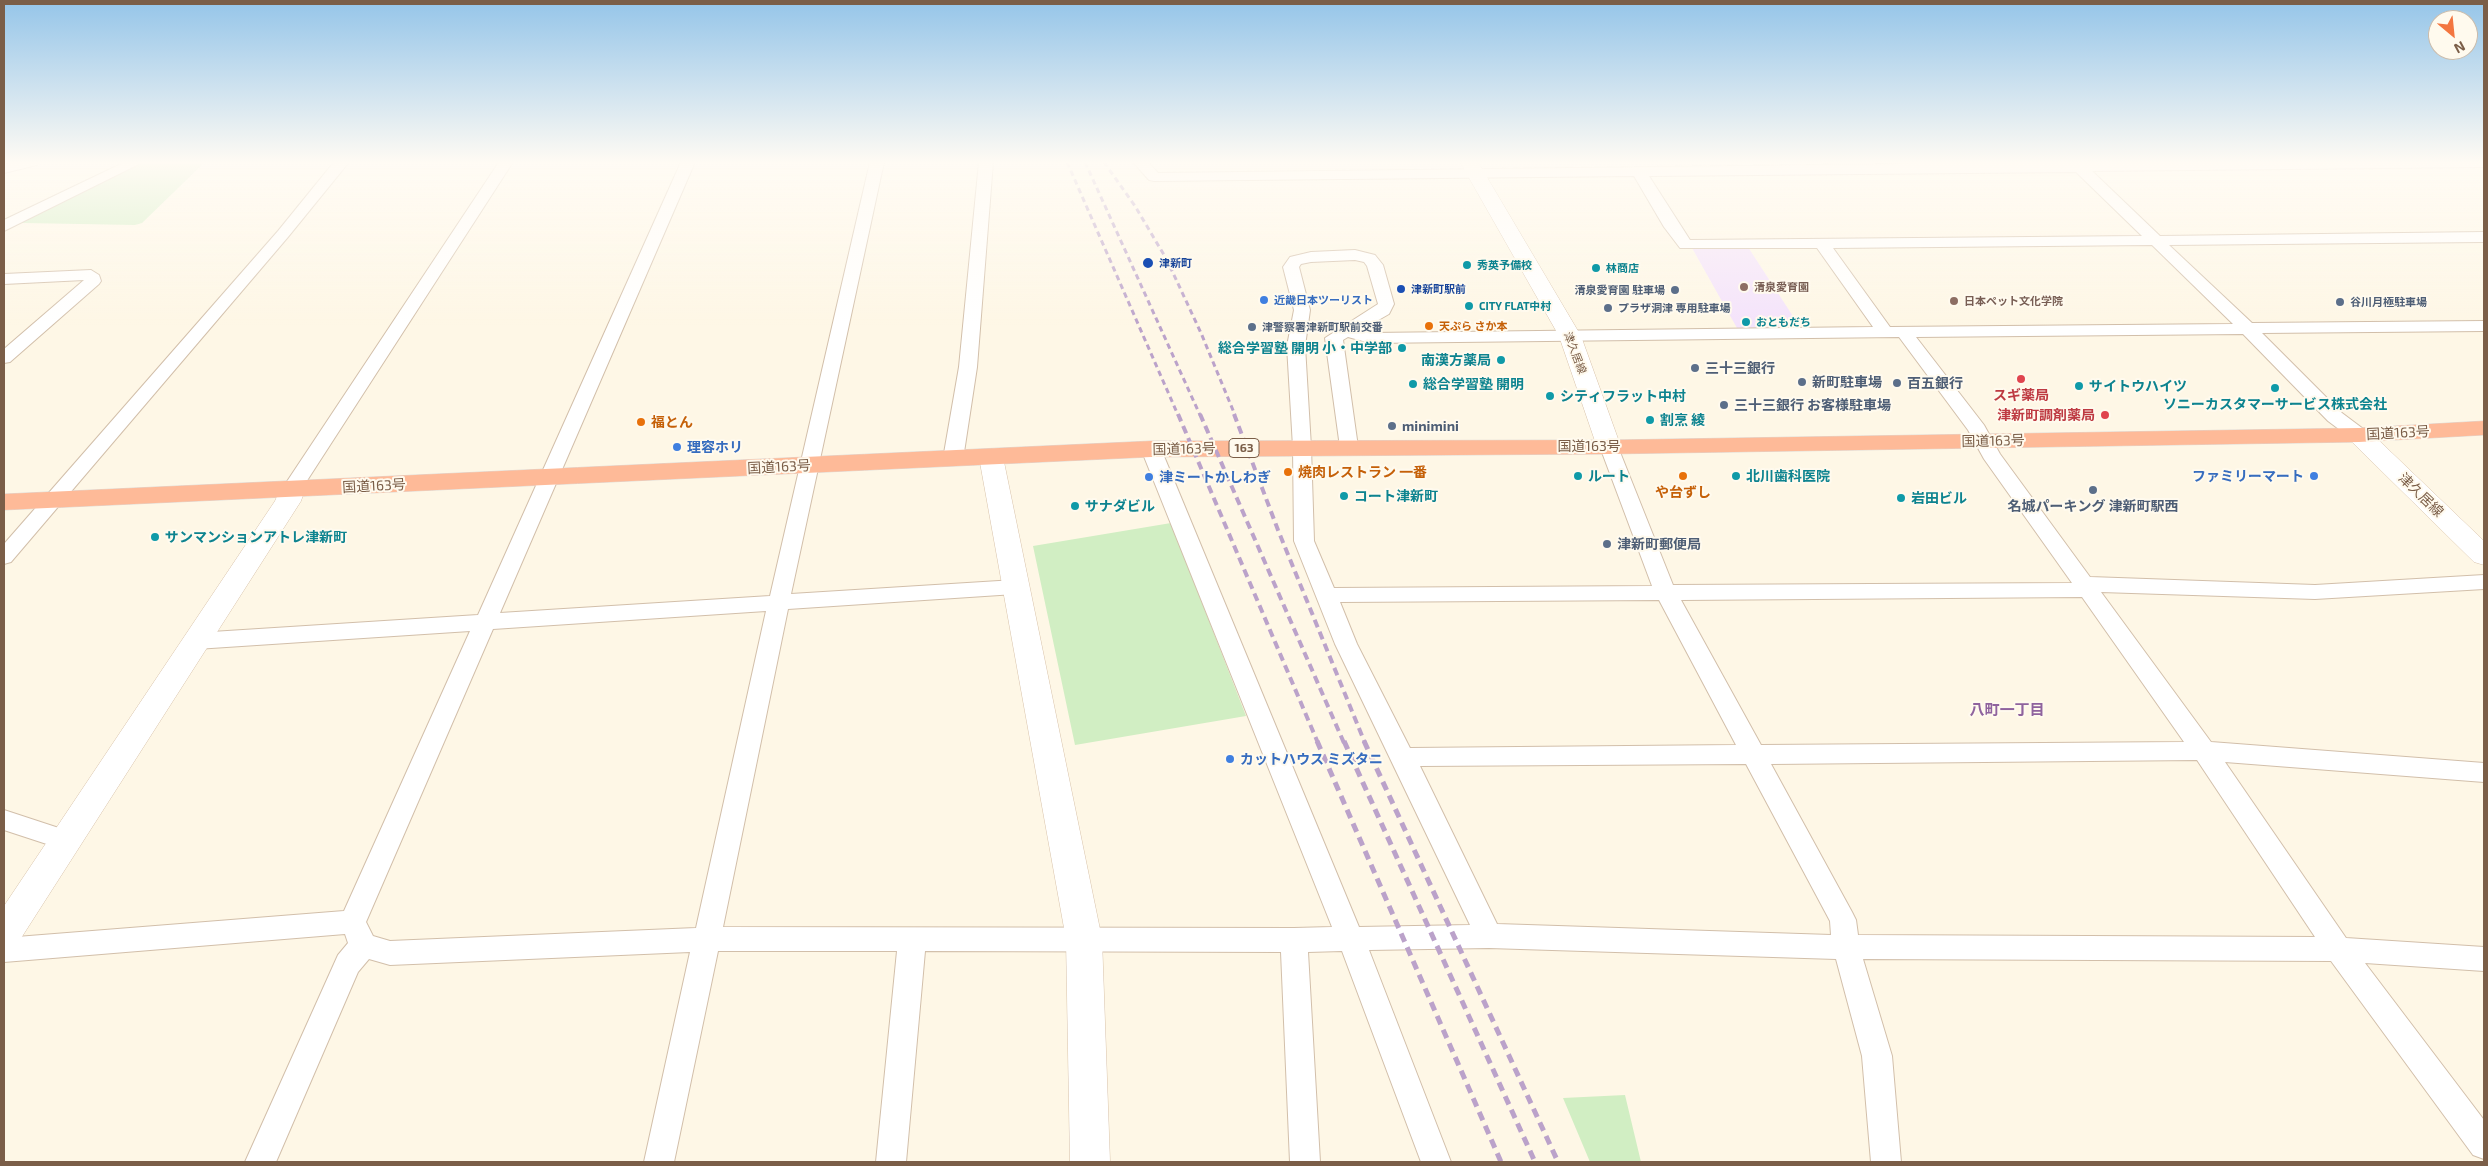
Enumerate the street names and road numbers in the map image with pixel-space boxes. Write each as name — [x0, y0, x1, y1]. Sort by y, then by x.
street label: 津久居線 — [1561, 330, 1589, 376]
street label: 国道163号 — [2366, 423, 2430, 443]
street label: 国道163号 — [1961, 432, 2025, 450]
road number: 163 — [1229, 438, 1259, 458]
street label: 国道163号 — [1557, 438, 1621, 454]
street label: 国道163号 — [1152, 440, 1216, 458]
street label: 国道163号 — [747, 457, 811, 477]
street label: 津久居線 — [2395, 470, 2447, 520]
street label: 国道163号 — [342, 476, 406, 496]

